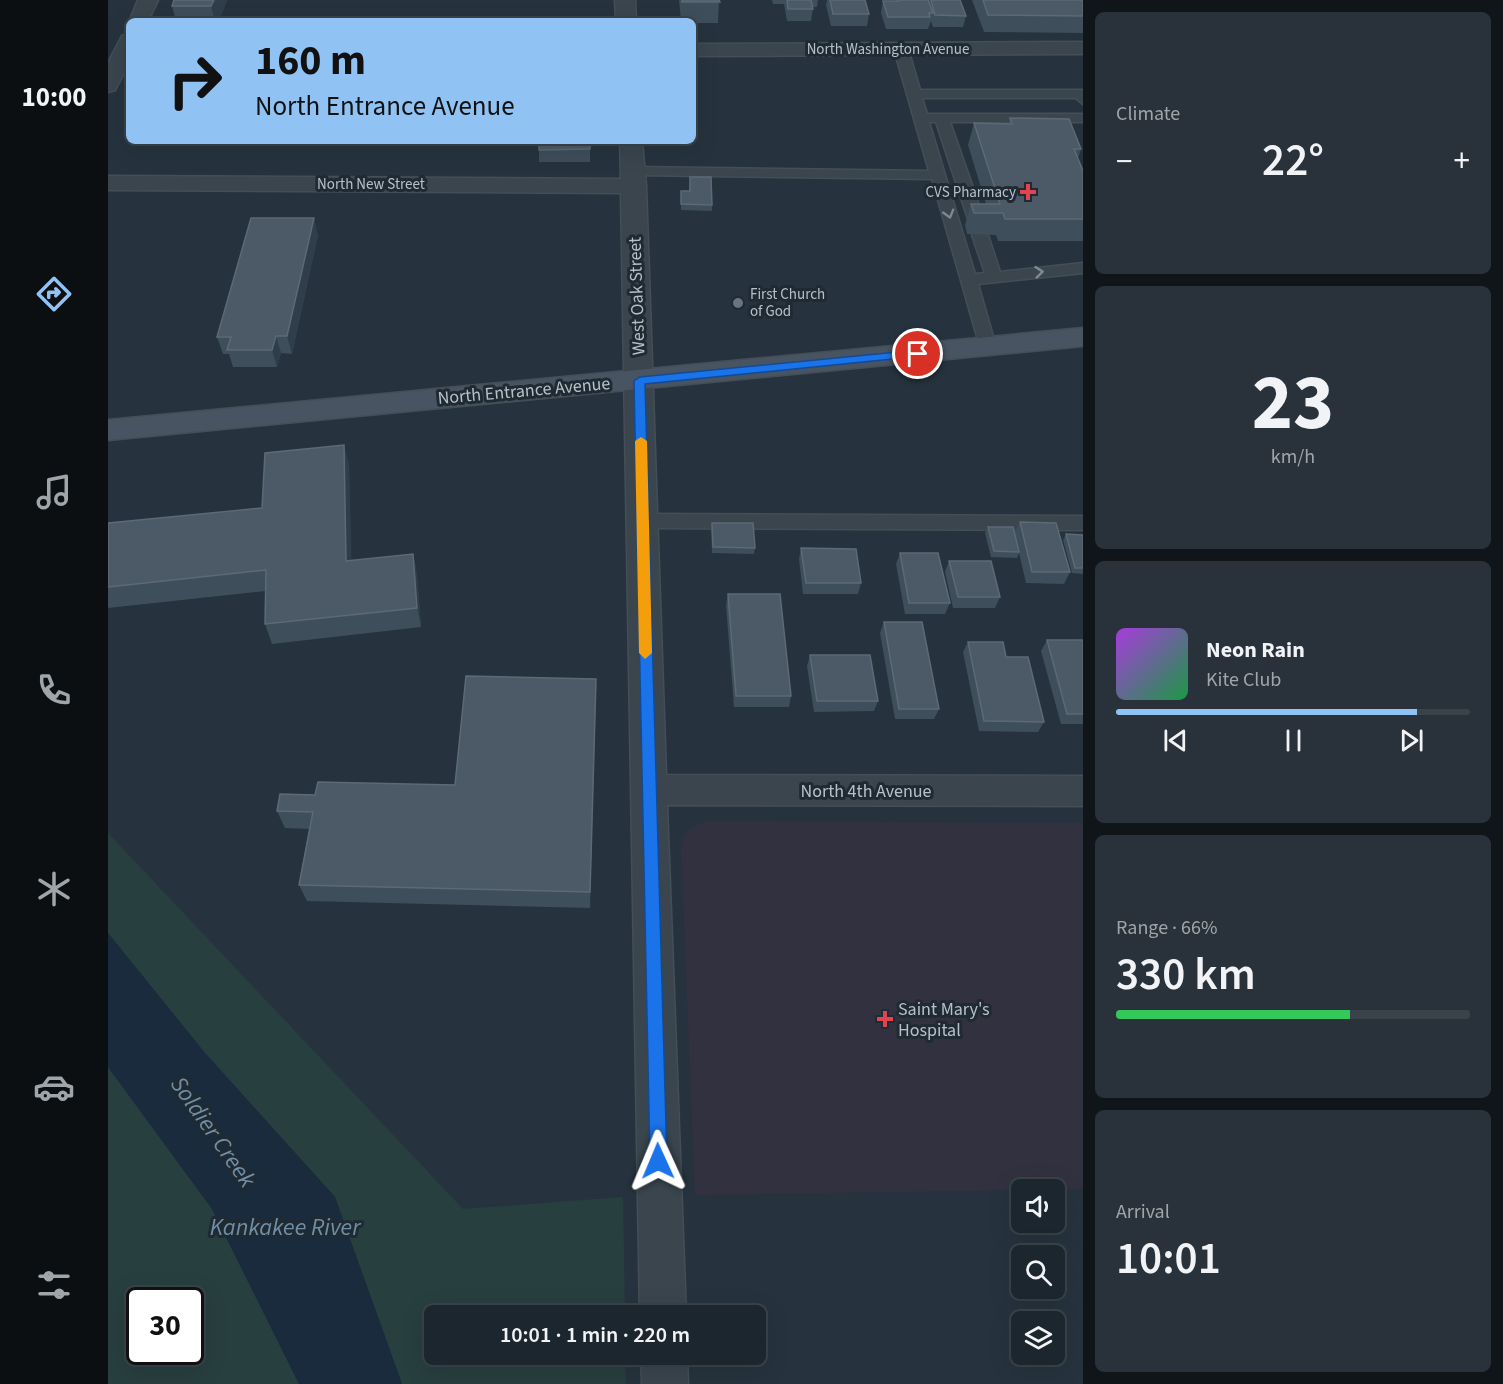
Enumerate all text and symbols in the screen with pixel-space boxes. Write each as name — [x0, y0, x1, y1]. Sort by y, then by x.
text: 160 m — [255, 31, 366, 91]
street label: North Washington Avenue — [807, 39, 969, 60]
icon: right — [156, 42, 234, 120]
text: 10:00 — [21, 78, 87, 117]
text: North Entrance Avenue — [255, 87, 515, 126]
text: Climate — [1116, 100, 1180, 128]
text: 22° — [1262, 129, 1324, 193]
text: − — [1116, 138, 1132, 185]
text: + — [1454, 138, 1470, 185]
street label: North New Street — [317, 174, 425, 195]
place label: CVS Pharmacy — [926, 182, 1016, 203]
marker: CVS Pharmacy — [1021, 185, 1035, 199]
one-way arrow — [942, 208, 954, 219]
street label: West Oak Street — [622, 236, 652, 356]
one-way arrow — [1034, 266, 1043, 279]
icon: directions — [33, 273, 75, 315]
place label: First Church of God — [750, 284, 825, 322]
marker: First Church of God — [731, 296, 745, 310]
pin — [892, 328, 943, 379]
icon: arrive — [901, 337, 934, 370]
text: 23 — [1252, 348, 1334, 459]
street label: North Entrance Avenue — [437, 371, 611, 411]
text: km/h — [1271, 443, 1315, 471]
icon: music — [33, 471, 75, 513]
text: Neon Rain — [1206, 634, 1305, 666]
text: Kite Club — [1206, 666, 1281, 694]
icon: phone — [33, 669, 75, 711]
icon: previous — [1159, 724, 1192, 757]
icon: pause — [1277, 724, 1310, 757]
icon: next — [1395, 724, 1428, 757]
street label: North 4th Avenue — [800, 779, 932, 804]
icon: climate — [33, 868, 75, 910]
text: Range · 66% — [1116, 914, 1217, 942]
text: 330 km — [1116, 943, 1256, 1007]
place label: Saint Mary's Hospital — [898, 997, 990, 1043]
marker: Saint Mary's Hospital — [876, 1010, 894, 1028]
icon: car — [33, 1066, 75, 1108]
water label: Soldier Creek — [162, 1069, 265, 1195]
position arrow — [626, 1129, 690, 1193]
map controls — [1011, 1179, 1065, 1365]
button: sound — [1011, 1179, 1065, 1233]
text: Arrival — [1116, 1198, 1170, 1226]
water label: Kankakee River — [210, 1210, 362, 1245]
text: 10:01 — [1116, 1227, 1221, 1291]
button: search — [1011, 1245, 1065, 1299]
icon: filters — [33, 1264, 75, 1306]
speed limit sign: 30 — [126, 1287, 204, 1365]
button: layers — [1011, 1311, 1065, 1365]
text: 10:01 · 1 min · 220 m — [500, 1319, 690, 1351]

